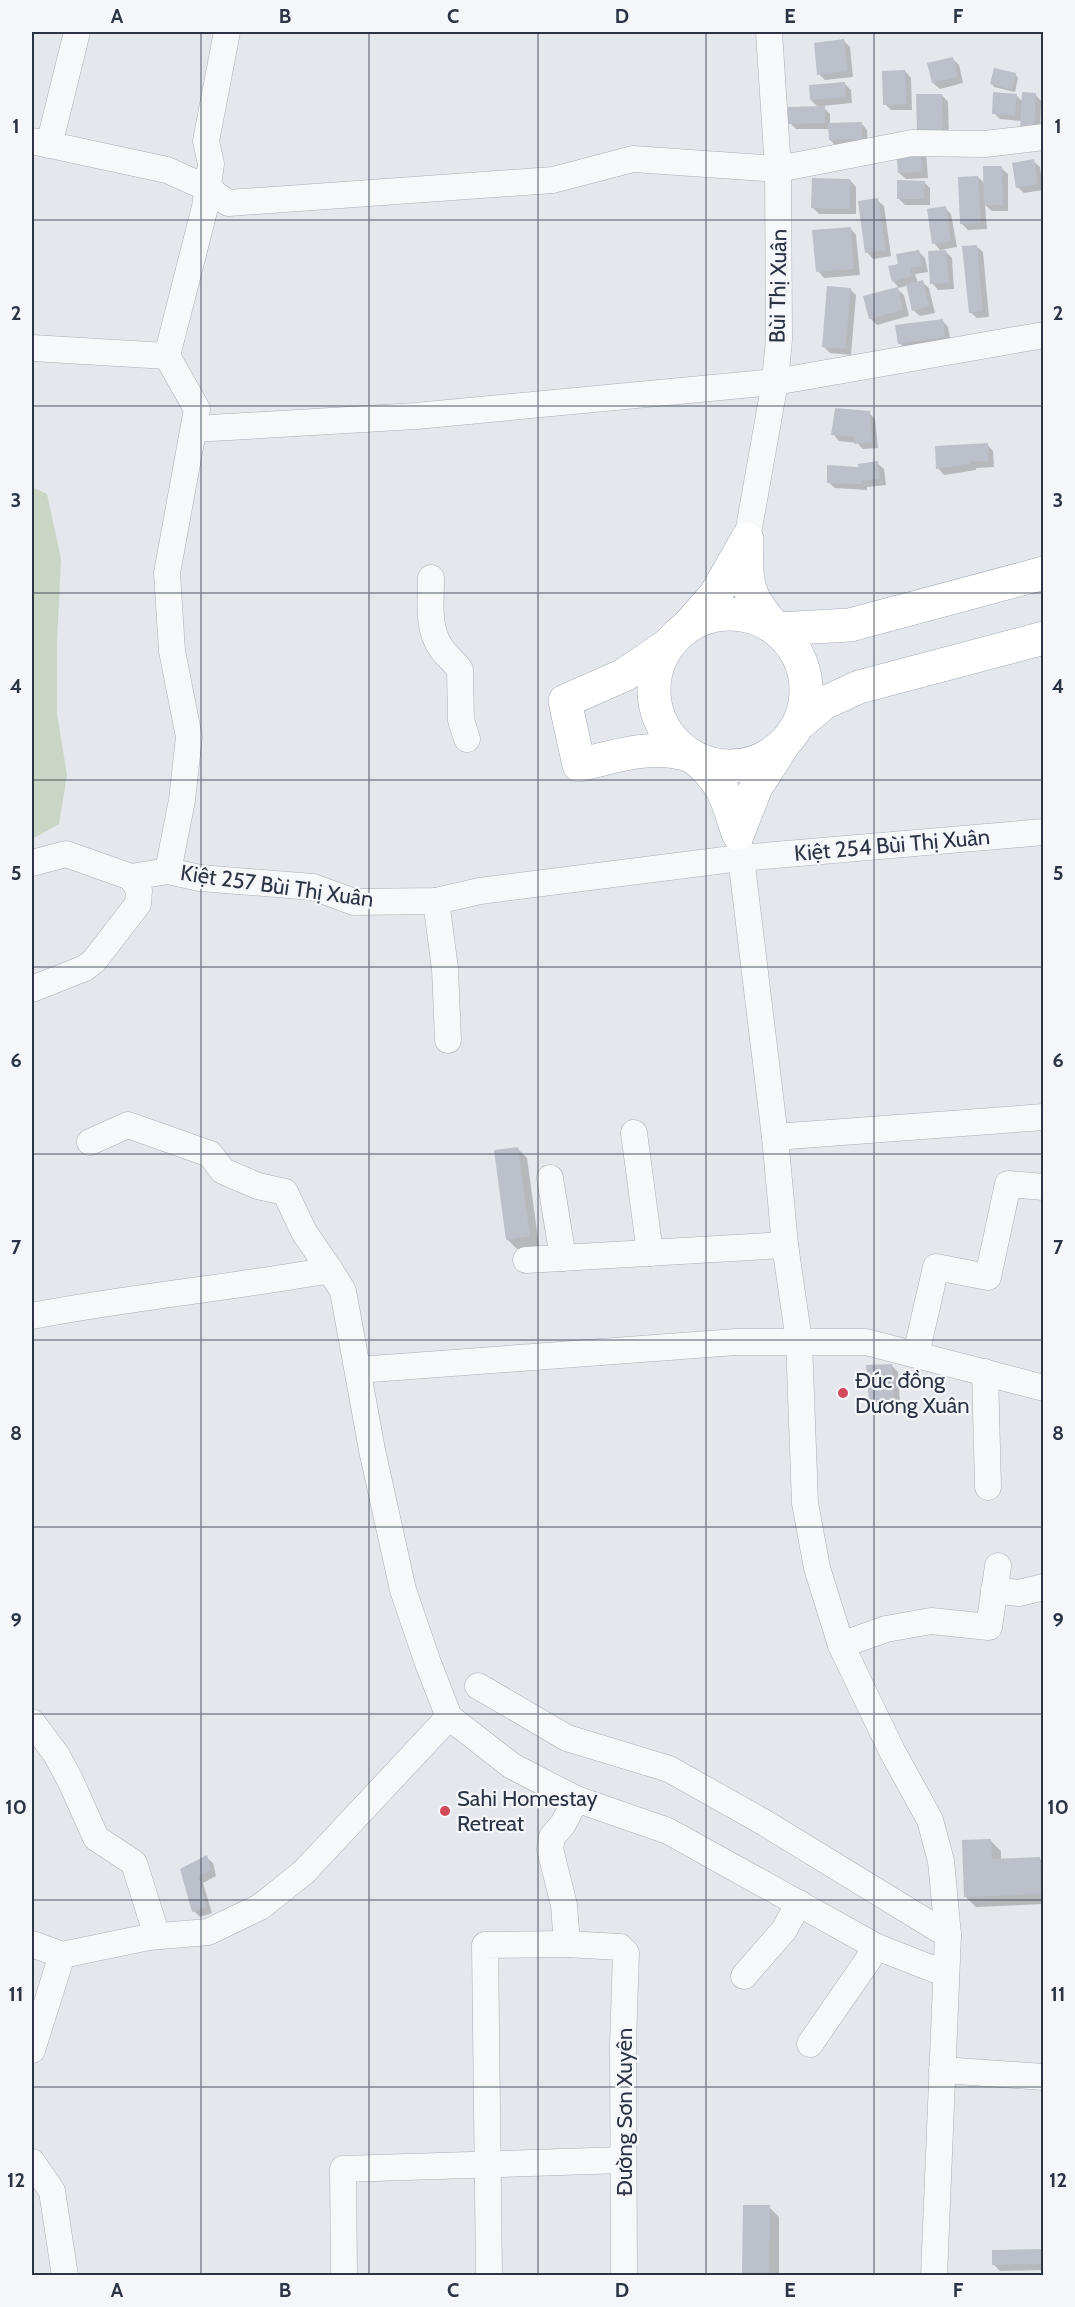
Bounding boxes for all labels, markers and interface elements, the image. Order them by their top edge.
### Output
text: A [111,4,124,28]
text: B [279,4,291,28]
text: C [447,4,459,28]
text: D [615,4,629,28]
text: E [784,4,796,28]
text: F [953,4,964,28]
text: 1 [12,114,20,138]
text: 1 [1054,114,1062,138]
street label: Bùi Thị Xuân [764,229,792,343]
text: 2 [11,301,21,325]
text: 2 [1053,301,1063,325]
text: 3 [11,488,21,512]
text: 3 [1053,488,1063,512]
text: 4 [10,674,22,698]
text: 4 [1052,674,1064,698]
street label: Kiệt 254 Bùi Thị Xuân [793,823,991,867]
street label: Kiệt 257 Bùi Thị Xuân [179,859,375,913]
text: 5 [11,861,21,885]
text: 5 [1053,861,1063,885]
text: 6 [10,1048,22,1072]
text: 6 [1052,1048,1064,1072]
text: 7 [11,1235,22,1259]
text: 7 [1053,1235,1064,1259]
place label: Đúc đồng Dương Xuân [855,1367,970,1419]
marker: Đúc đồng Dương Xuân [836,1386,850,1400]
text: 8 [10,1421,22,1445]
text: 8 [1052,1421,1064,1445]
text: 9 [10,1608,22,1632]
text: 9 [1052,1608,1064,1632]
place label: Sahi Homestay Retreat [457,1785,598,1837]
text: 10 [5,1795,27,1819]
text: 10 [1047,1795,1069,1819]
marker: Sahi Homestay Retreat [438,1804,452,1818]
text: 11 [9,1982,23,2006]
text: 11 [1051,1982,1065,2006]
street label: Đường Sơn Xuyên [611,2028,638,2196]
text: 12 [7,2168,25,2192]
text: 12 [1049,2168,1067,2192]
text: A [111,2278,124,2302]
text: B [279,2278,291,2302]
text: C [447,2278,459,2302]
text: D [615,2278,629,2302]
text: E [784,2278,796,2302]
text: F [953,2278,964,2302]

